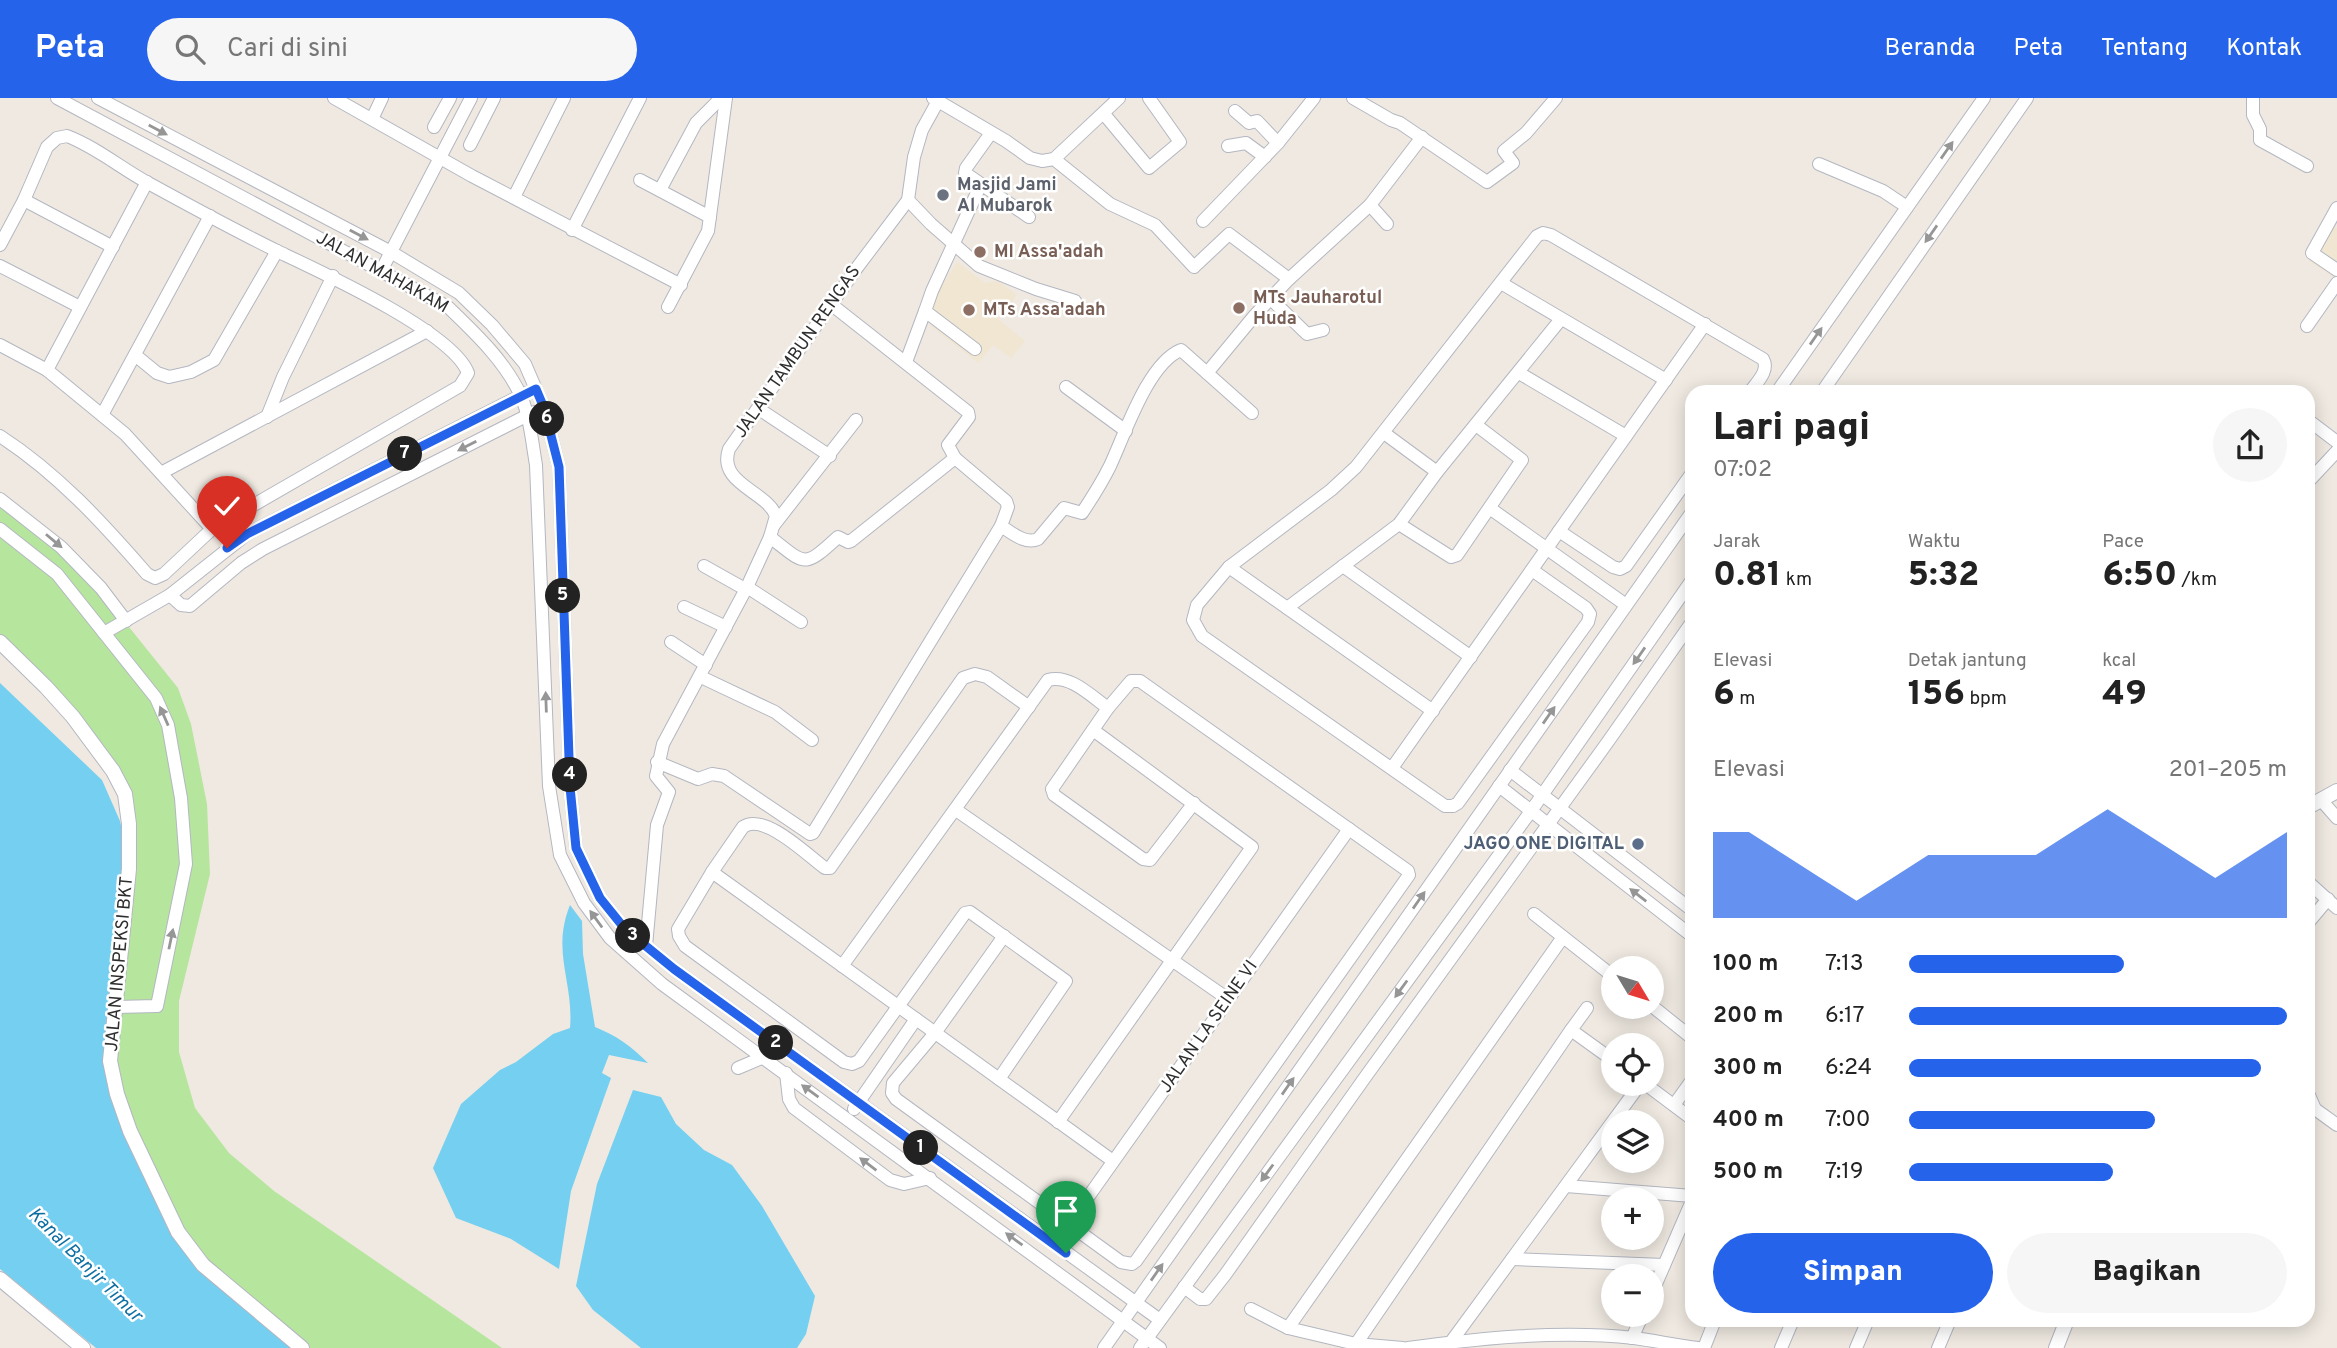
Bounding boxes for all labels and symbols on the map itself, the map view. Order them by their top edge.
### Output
one-way arrow [148,124,168,135]
one-way arrow [1940,141,1954,159]
place label: Masjid Jami Al Mubarok [957,174,1057,218]
marker: Masjid Jami Al Mubarok [935,187,951,203]
one-way arrow [1924,225,1938,243]
street label: JALAN MAHAKAM [312,227,452,319]
one-way arrow [350,229,370,241]
place label: MI Assa'adah [994,241,1104,264]
marker: MI Assa'adah [972,244,988,260]
street label: JALAN TAMBUN RENGAS [730,261,866,443]
place label: MTs Jauharotul Huda [1253,287,1382,331]
place label: MTs Assa'adah [983,299,1106,322]
marker: MTs Jauharotul Huda [1231,300,1247,316]
marker: MTs Assa'adah [961,302,977,318]
one-way arrow [1809,327,1823,345]
pin: 6 [530,402,564,436]
pin: 7 [388,436,422,472]
one-way arrow [457,440,477,451]
pin [197,476,257,548]
one-way arrow [45,533,62,548]
pin: 5 [546,578,580,614]
one-way arrow [1632,647,1646,665]
one-way arrow [540,690,551,712]
one-way arrow [158,705,169,726]
one-way arrow [1542,706,1556,724]
pin: 4 [552,758,588,792]
place label: JAGO ONE DIGITAL [1464,833,1624,856]
marker: JAGO ONE DIGITAL [1630,836,1646,852]
street label: JALAN INSPEKSI BKT [101,875,139,1053]
one-way arrow [1630,887,1648,902]
one-way arrow [1412,891,1426,909]
one-way arrow [589,910,603,928]
pin: 3 [616,918,650,954]
one-way arrow [165,928,176,950]
street label: JALAN LA SEINE VI [1155,956,1263,1098]
north arrow [1601,956,1664,1018]
one-way arrow [1394,980,1408,998]
pin: 2 [758,1026,794,1060]
one-way arrow [1281,1077,1295,1095]
one-way arrow [801,1084,820,1098]
pin: 1 [904,1130,939,1166]
one-way arrow [860,1156,878,1171]
one-way arrow [1261,1164,1275,1182]
pin [1036,1181,1096,1253]
water label: Kanal Banjir Timur [23,1203,149,1329]
one-way arrow [1005,1233,1023,1247]
one-way arrow [1150,1263,1164,1281]

